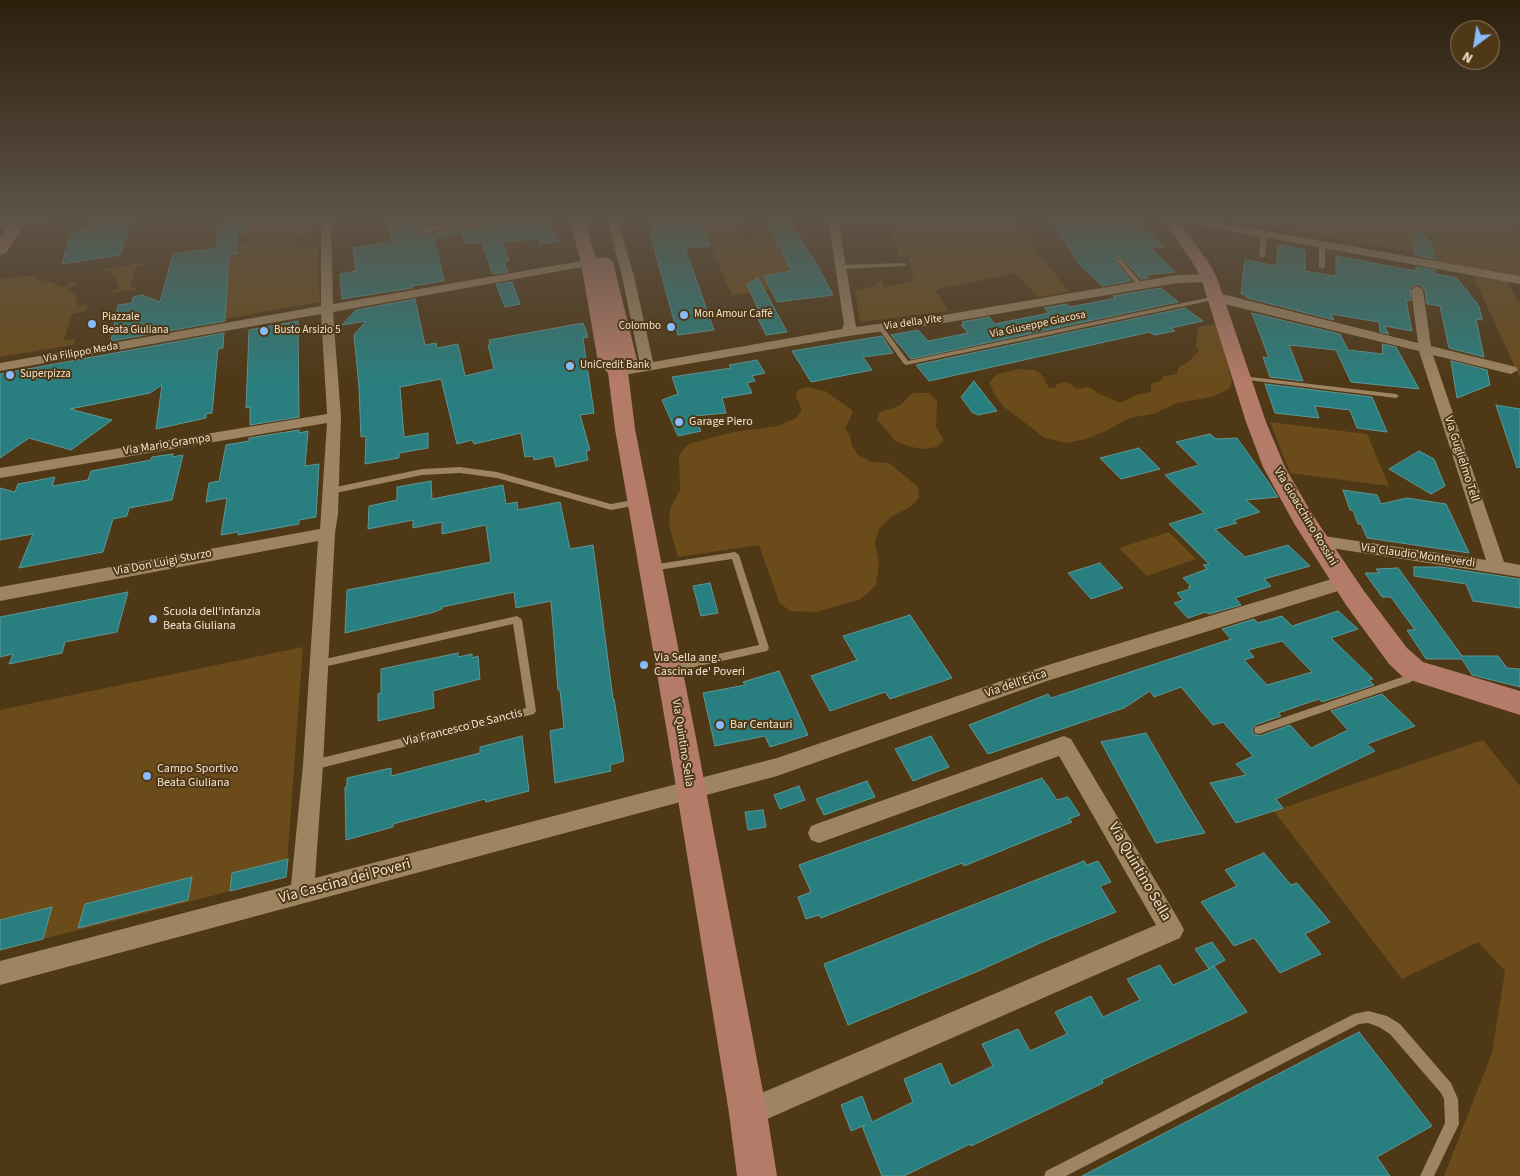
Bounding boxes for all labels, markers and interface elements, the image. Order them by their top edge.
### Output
north arrow [1450,20,1500,70]
text: N [1459,46,1477,68]
place label: Mon Amour Caffè [694,308,773,322]
street label: Via Giuseppe Giacosa [989,308,1087,342]
marker: Mon Amour Caffè [678,309,690,321]
place label: Piazzale Beata Giuliana [102,311,168,337]
street label: Via della Vite [883,312,943,334]
marker: Piazzale Beata Giuliana [86,318,98,330]
place label: Colombo [619,320,661,334]
marker: Colombo [665,321,677,333]
place label: Busto Arsizio 5 [274,324,341,338]
marker: Busto Arsizio 5 [258,325,270,337]
street label: Via Filippo Meda [43,340,119,366]
place label: UniCredit Bank [580,359,649,373]
marker: UniCredit Bank [564,360,576,372]
place label: Superpizza [20,368,71,382]
marker: Superpizza [4,369,16,381]
street label: Via Guglielmo Tell [1440,414,1482,504]
place label: Garage Piero [689,415,753,429]
marker: Garage Piero [673,416,685,428]
street label: Via Mario Grampa [122,431,212,459]
street label: Via Gioacchino Rossini [1270,465,1340,569]
street label: Via Claudio Monteverdi [1360,541,1476,571]
street label: Via Don Luigi Sturzo [113,546,213,580]
place label: Scuola dell'infanzia Beata Giuliana [163,605,261,633]
marker: Scuola dell'infanzia Beata Giuliana [147,613,159,625]
place label: Via Sella ang. Cascina de' Poveri [654,651,745,679]
marker: Via Sella ang. Cascina de' Poveri [638,659,650,671]
street label: Via dell'Erica [983,667,1049,701]
street label: Via Quintino Sella [668,698,696,788]
street label: Via Francesco De Sanctis [402,706,524,750]
place label: Bar Centauri [730,718,793,732]
marker: Bar Centauri [714,719,726,731]
place label: Campo Sportivo Beata Giuliana [157,762,238,790]
marker: Campo Sportivo Beata Giuliana [141,770,153,782]
street label: Via Quintino Sella [1104,820,1174,924]
street label: Via Cascina dei Poveri [277,856,413,908]

